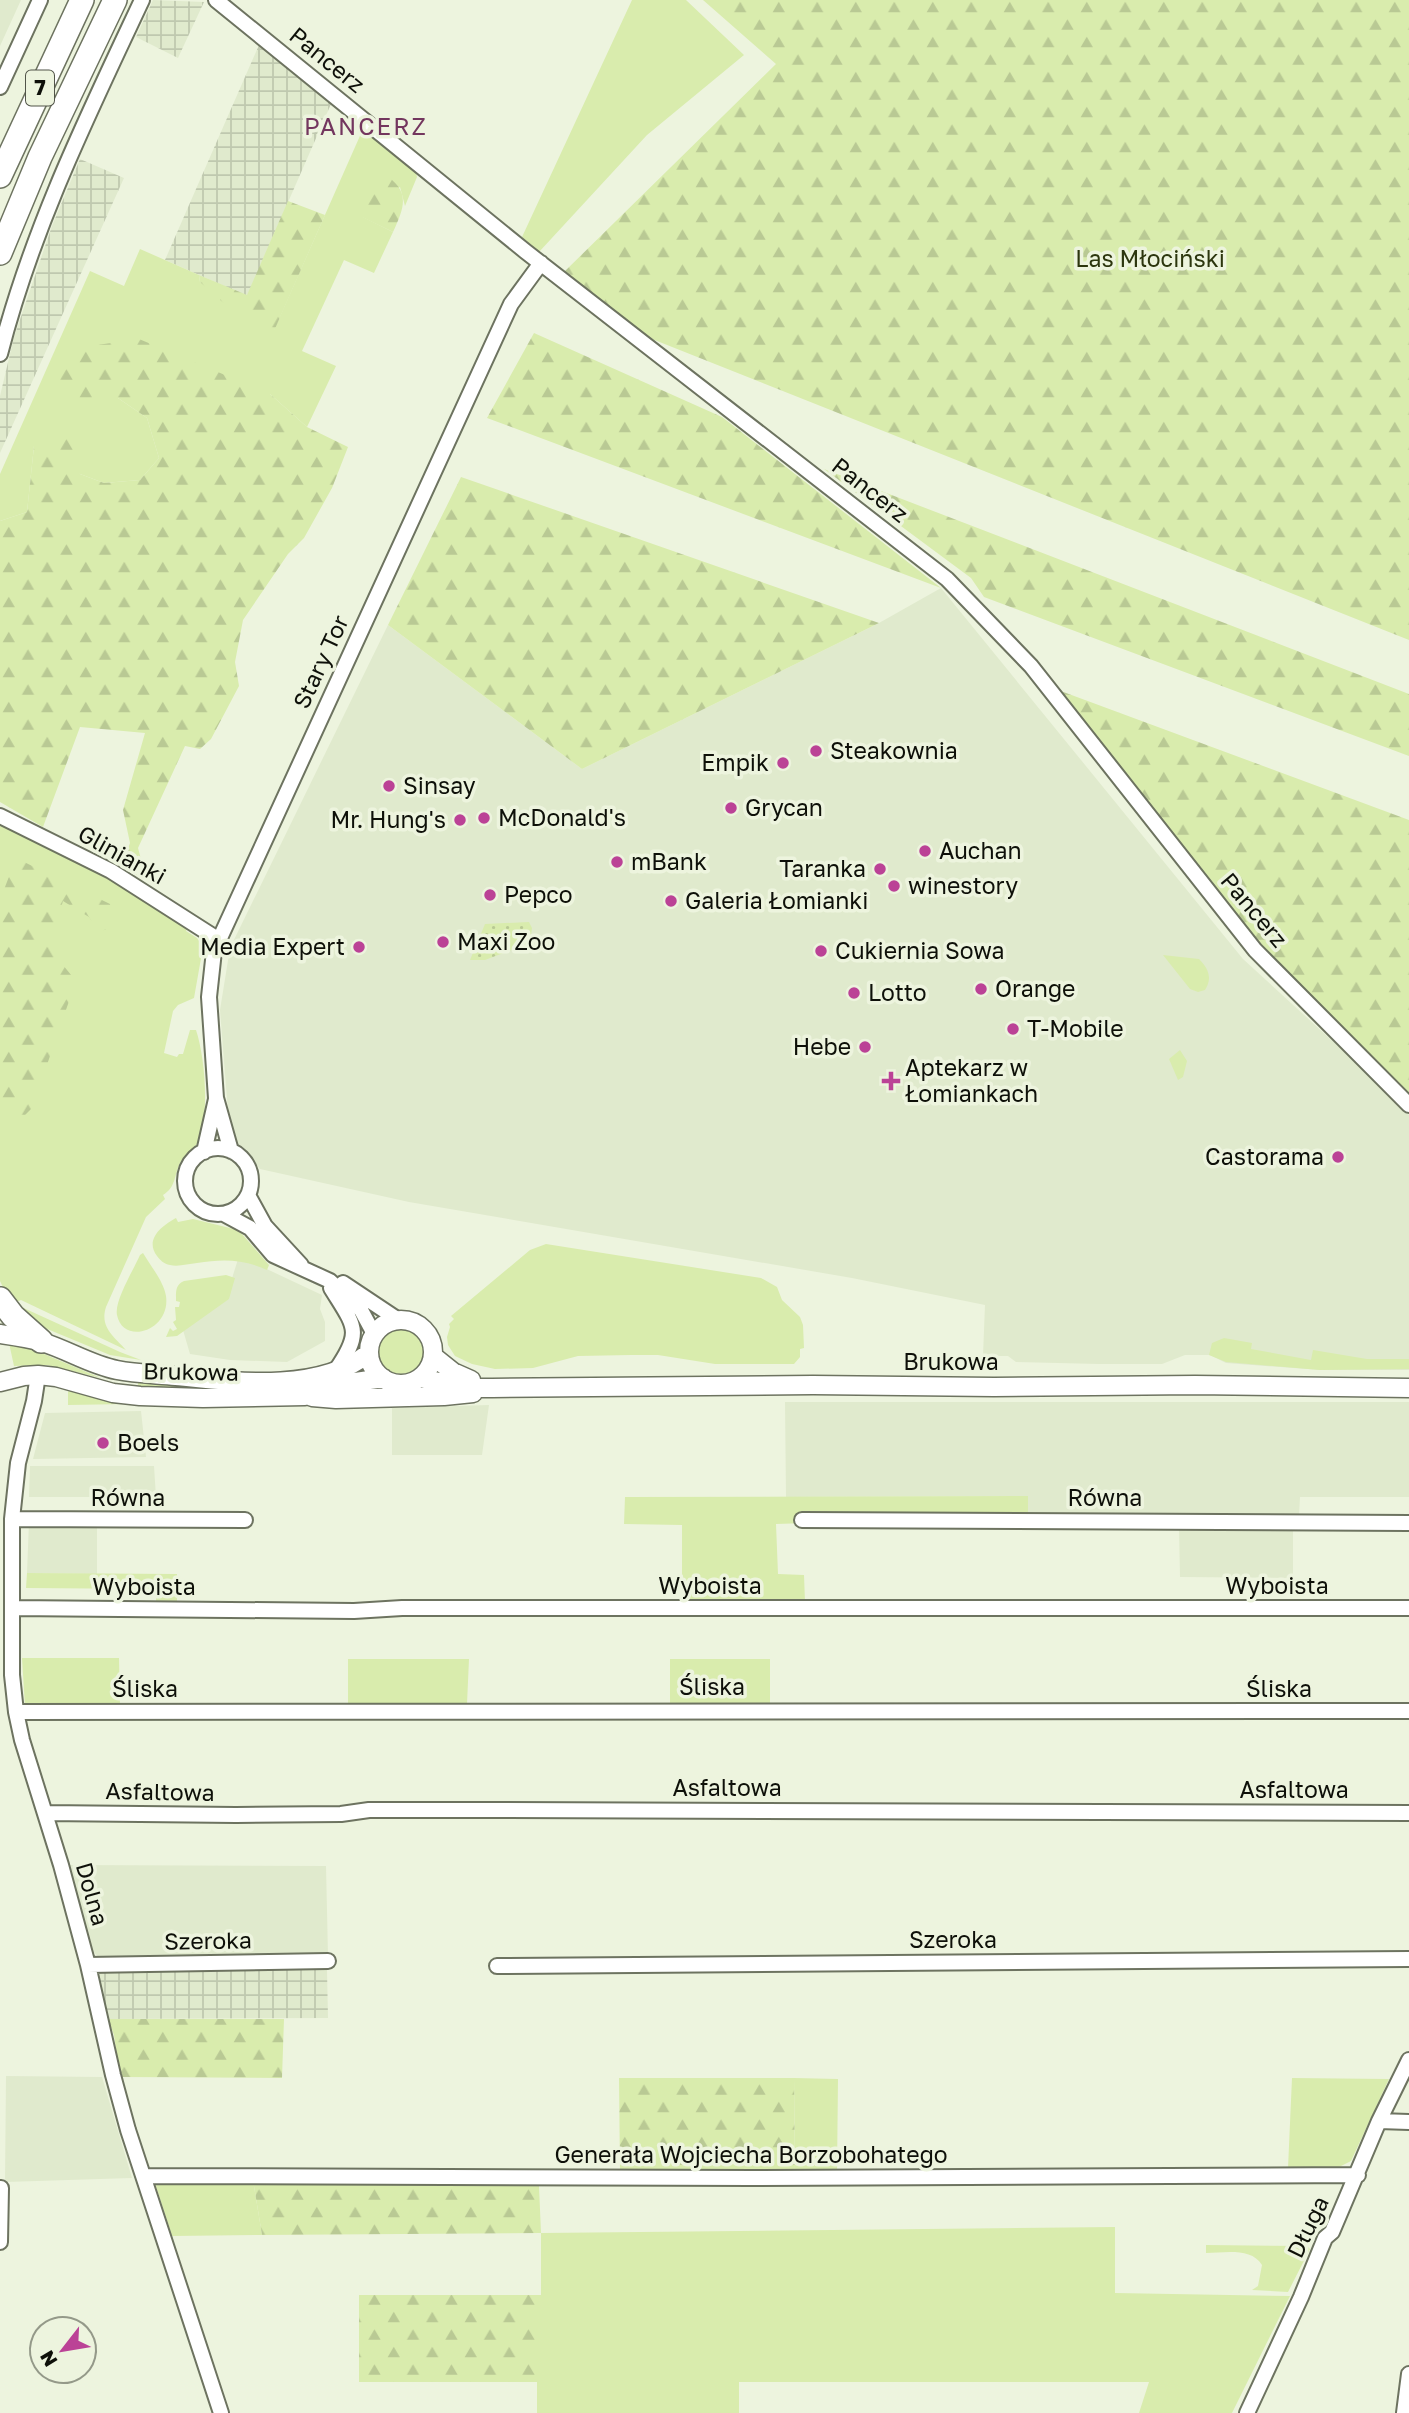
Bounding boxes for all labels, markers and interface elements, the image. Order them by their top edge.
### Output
street label: Pancerz [284,20,371,98]
road number: 7 [26,70,54,106]
district label: PANCERZ [304,111,428,140]
park label: Las Młociński [1075,244,1225,272]
street label: Pancerz [827,451,914,528]
street label: Stary Tor [286,610,354,713]
place label: Steakownia [830,736,958,764]
marker: Steakownia [808,743,824,759]
place label: Empik [701,748,769,776]
marker: Empik [775,755,791,771]
place label: Sinsay [403,771,476,799]
marker: Sinsay [381,778,397,794]
place label: Grycan [745,793,823,821]
marker: Grycan [723,800,739,816]
place label: McDonald's [498,803,626,831]
place label: Mr. Hung's [330,805,446,833]
marker: McDonald's [476,810,492,826]
marker: Mr. Hung's [452,812,468,828]
street label: Glinianki [74,819,171,890]
place label: Auchan [939,836,1022,864]
marker: Auchan [917,843,933,859]
place label: mBank [631,847,707,875]
marker: mBank [609,854,625,870]
place label: Taranka [779,854,866,882]
marker: Taranka [872,861,888,877]
street label: Pancerz [1216,866,1294,952]
place label: winestory [908,871,1018,899]
marker: winestory [886,878,902,894]
place label: Pepco [504,880,573,908]
place label: Galeria Łomianki [685,886,869,914]
marker: Pepco [482,887,498,903]
marker: Galeria Łomianki [663,893,679,909]
place label: Maxi Zoo [457,927,555,955]
place label: Media Expert [200,932,345,960]
marker: Maxi Zoo [435,934,451,950]
place label: Cukiernia Sowa [835,936,1005,964]
marker: Media Expert [351,939,367,955]
marker: Cukiernia Sowa [813,943,829,959]
place label: Orange [995,974,1075,1002]
place label: Lotto [868,978,927,1006]
marker: Orange [973,981,989,997]
marker: Lotto [846,985,862,1001]
place label: T-Mobile [1027,1014,1124,1042]
marker: T-Mobile [1005,1021,1021,1037]
place label: Hebe [793,1032,851,1060]
marker: Hebe [857,1039,873,1055]
place label: Aptekarz w Łomiankach [905,1053,1038,1107]
marker: Aptekarz w Łomiankach [883,1073,899,1089]
place label: Castorama [1205,1142,1324,1170]
marker: Castorama [1330,1149,1346,1165]
street label: Brukowa [903,1347,999,1375]
street label: Brukowa [143,1356,239,1386]
place label: Boels [117,1428,179,1456]
marker: Boels [95,1435,111,1451]
street label: Równa [91,1483,165,1511]
street label: Równa [1068,1483,1142,1511]
street label: Wyboista [658,1571,762,1599]
street label: Wyboista [1225,1571,1329,1599]
street label: Wyboista [92,1572,196,1600]
street label: Śliska [679,1672,745,1700]
street label: Śliska [112,1674,178,1702]
street label: Śliska [1246,1674,1312,1702]
street label: Asfaltowa [672,1773,782,1801]
street label: Asfaltowa [1239,1775,1349,1803]
street label: Asfaltowa [105,1776,215,1806]
street label: Dolna [71,1859,115,1929]
street label: Szeroka [164,1925,252,1955]
street label: Szeroka [909,1925,997,1953]
street label: Generała Wojciecha Borzobohatego [554,2140,948,2168]
street label: Długa [1280,2191,1334,2262]
north arrow [28,2315,98,2385]
text: N [34,2347,62,2371]

